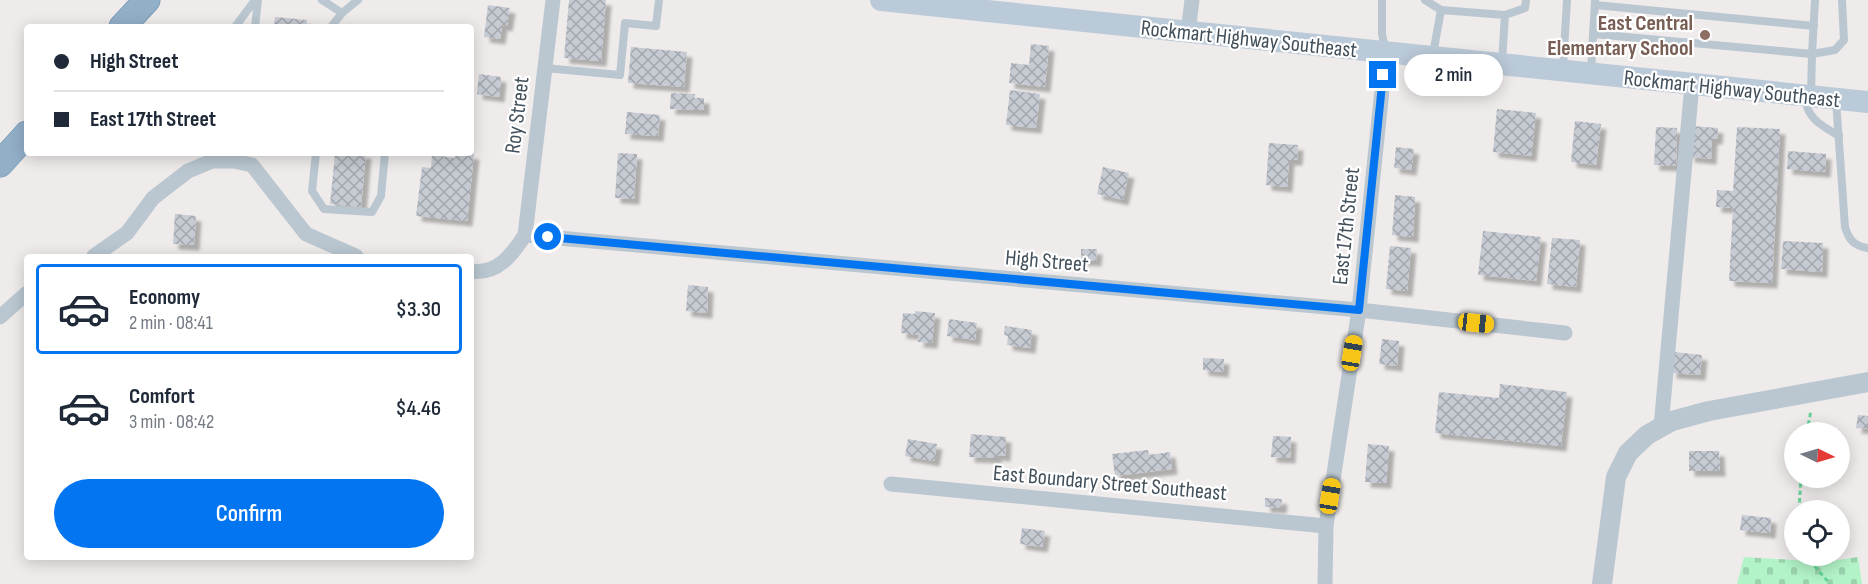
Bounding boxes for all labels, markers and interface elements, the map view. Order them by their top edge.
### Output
place label: East Central Elementary School [1547,10,1693,62]
street label: Rockmart Highway Southeast [1139,15,1359,64]
marker: East Central Elementary School [1698,28,1712,42]
text: High Street [90,48,178,75]
callout: 2 min [1404,54,1503,96]
route end [1369,61,1396,88]
text: 2 min [1435,63,1472,87]
street label: Rockmart Highway Southeast [1622,65,1842,114]
street label: Roy Street [499,75,536,155]
text: East 17th Street [90,106,216,133]
street label: East 17th Street [1327,166,1366,286]
route start [534,223,561,250]
street label: High Street [1004,244,1090,279]
icon: car [57,282,111,336]
text: Economy [129,284,200,311]
text: $3.30 [396,296,441,323]
text: 2 min · 08:41 [129,311,213,335]
car [1457,312,1495,334]
car [1340,334,1364,372]
icon: car [57,381,111,435]
text: Comfort [129,383,195,410]
text: $4.46 [395,395,441,422]
text: 3 min · 08:42 [129,410,214,434]
north arrow [1784,422,1850,488]
map controls [1784,422,1850,566]
street label: East Boundary Street Southeast [992,460,1228,507]
car [1318,477,1342,515]
button: Confirm [54,479,444,548]
button: locate [1784,500,1850,566]

